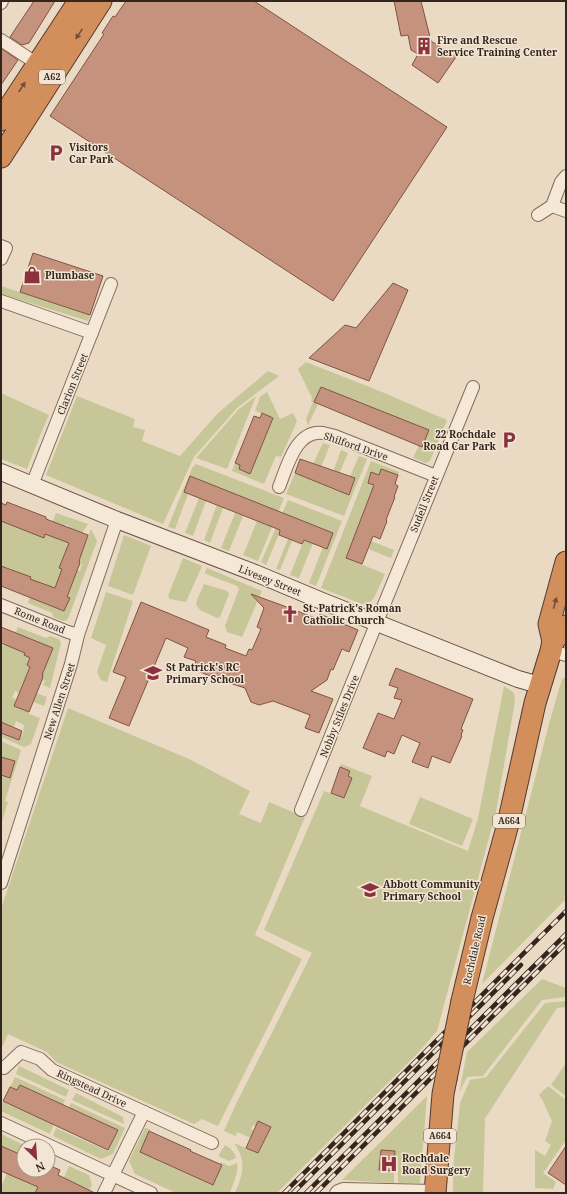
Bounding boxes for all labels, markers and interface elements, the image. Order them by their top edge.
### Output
one-way arrow [76,28,83,40]
place label: Fire and Rescue Service Training Center [437,33,558,59]
building icon: Fire and Rescue Service Training Center [414,36,434,56]
road number: A62 [39,70,65,84]
one-way arrow [19,81,26,93]
place label: Visitors Car Park [69,140,114,166]
parking icon: Visitors Car Park [46,143,66,163]
shop icon: Plumbase [22,265,42,285]
place label: Plumbase [45,268,95,282]
street label: Clarion Street [53,351,91,417]
place label: 22 Rochdale Road Car Park [423,427,497,453]
street label: Shilford Drive [322,428,390,464]
parking icon: 22 Rochdale Road Car Park [499,430,519,450]
street label: Sudell Street [406,473,442,534]
street label: Livesey Street [237,561,304,599]
one-way arrow [552,596,558,608]
place label: St. Patrick's Roman Catholic Church [303,601,402,627]
street label: Rome Road [12,603,68,637]
church icon: St. Patrick's Roman Catholic Church [280,604,300,624]
street label: New Allen Street [40,660,78,741]
place label: St Patrick's RC Primary School [166,660,245,686]
school or university icon: St Patrick's RC Primary School [143,663,163,683]
street label: Nobby Stiles Drive [316,673,362,759]
road number: A664 [493,814,525,828]
place label: Abbott Community Primary School [383,877,480,903]
school or university icon: Abbott Community Primary School [360,880,380,900]
street label: Rochdale Road [459,914,489,986]
street label: Ringstead Drive [55,1066,129,1110]
road number: A664 [424,1129,456,1143]
north arrow [16,1138,56,1178]
place label: Rochdale Road Surgery [402,1151,471,1177]
hospital icon: Rochdale Road Surgery [379,1154,399,1174]
text: N [33,1159,48,1176]

